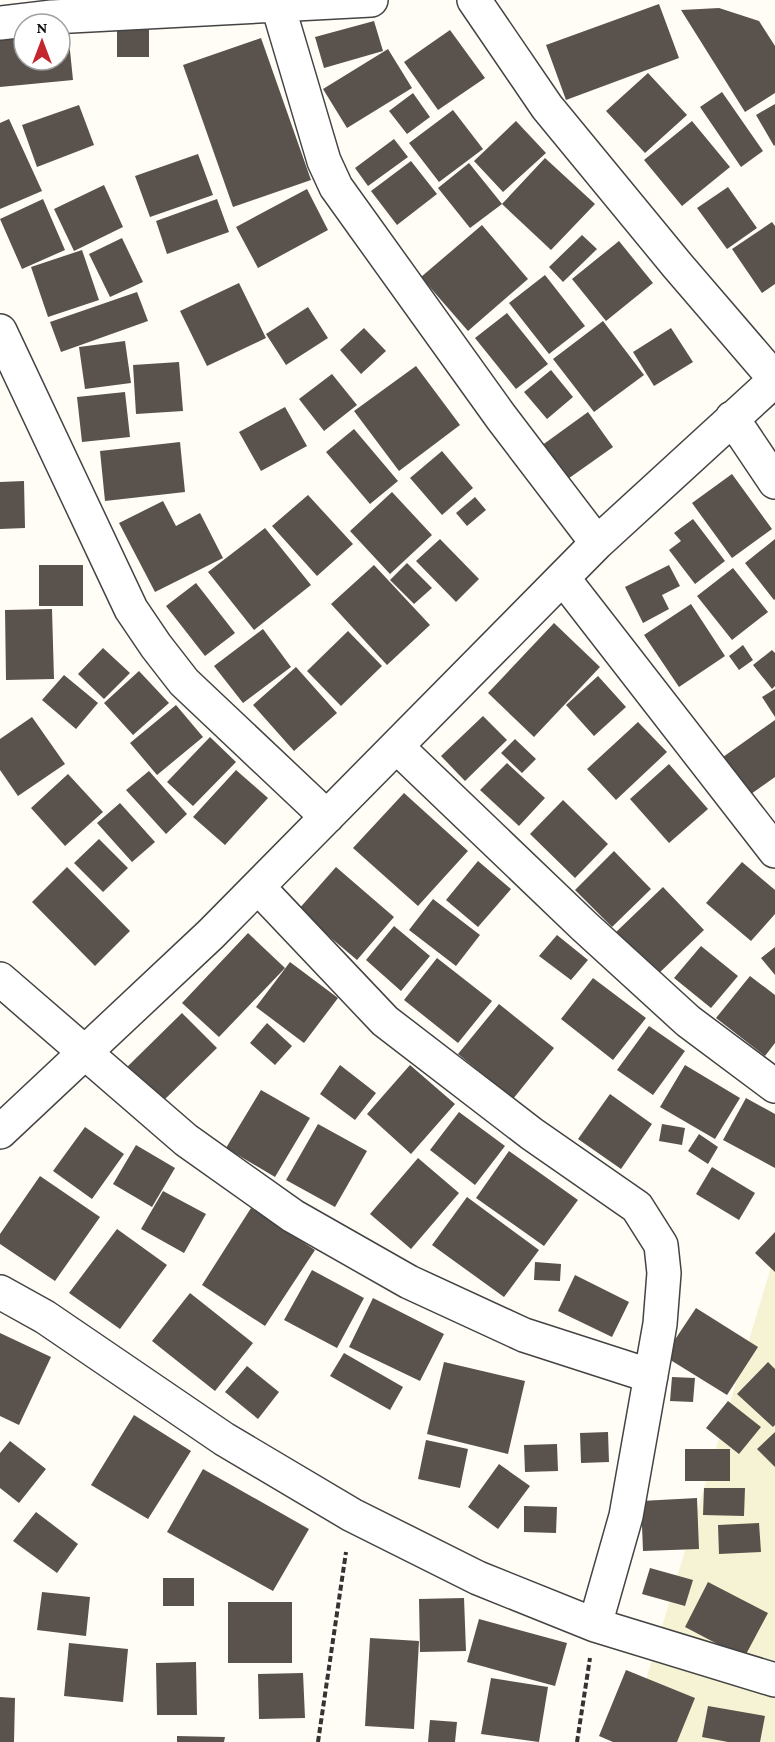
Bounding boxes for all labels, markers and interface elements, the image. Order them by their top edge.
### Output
north arrow [12,12,72,72]
text: N [37,19,48,36]

